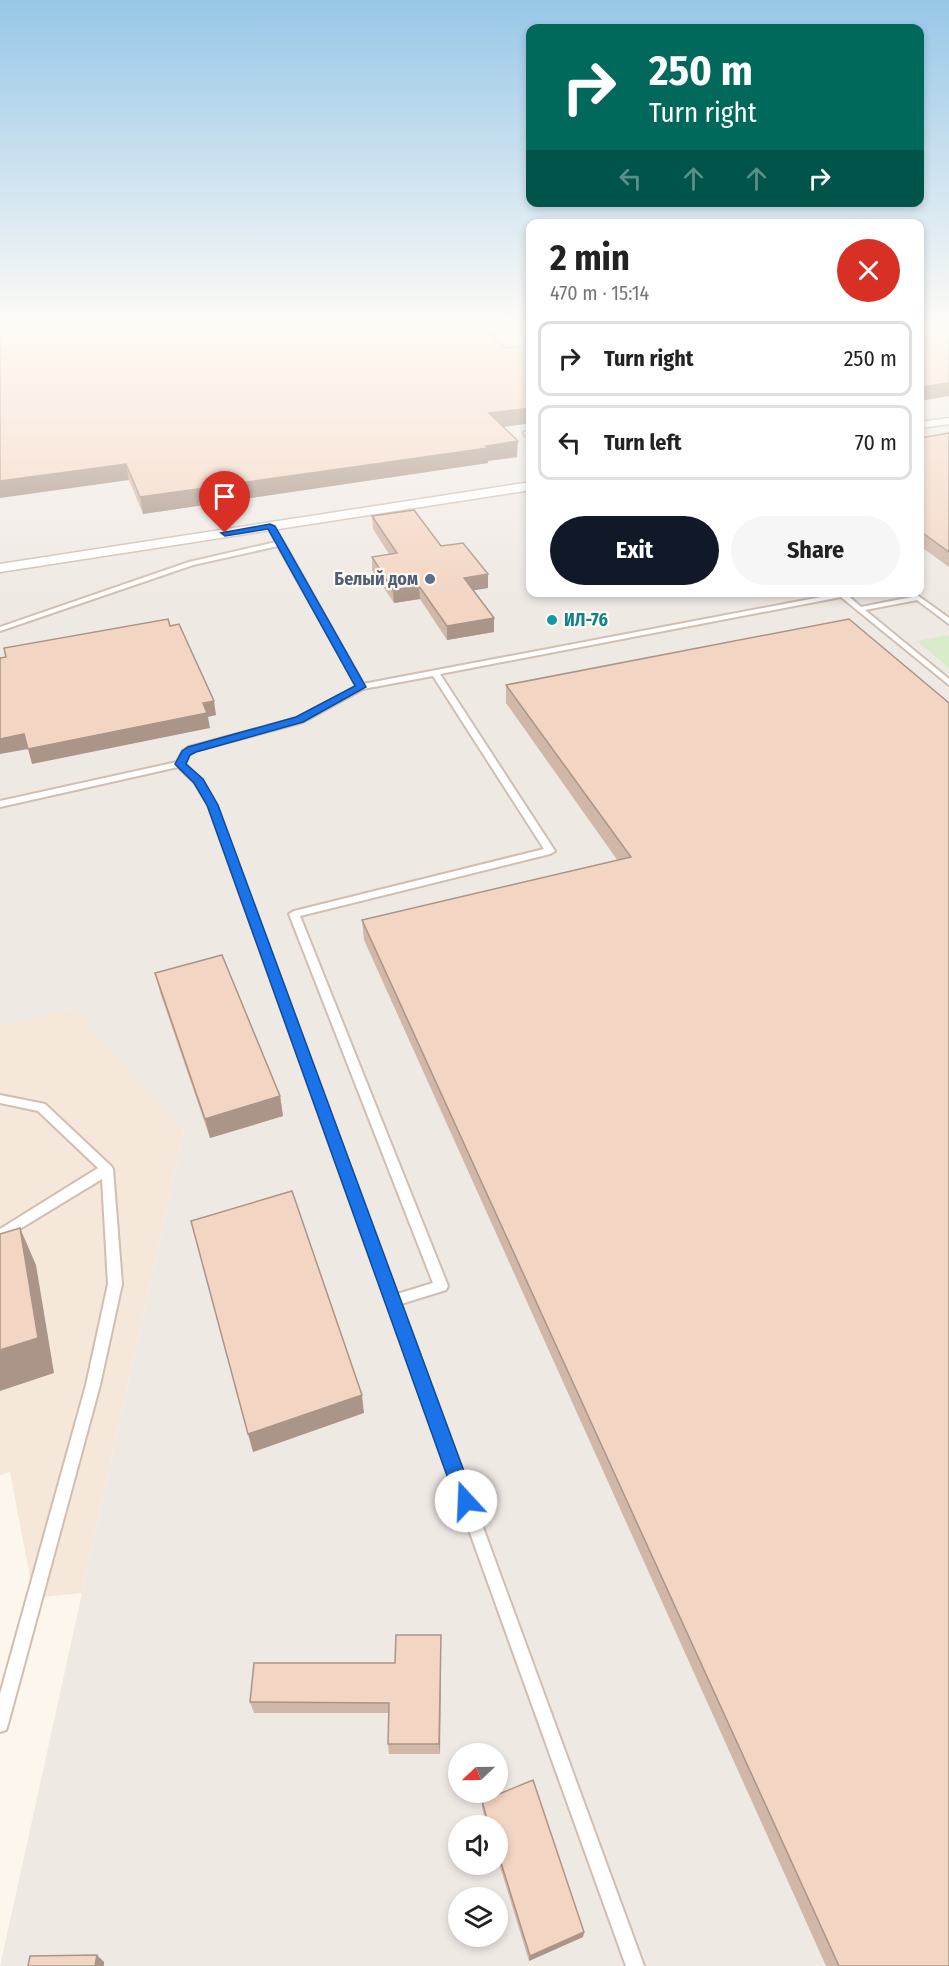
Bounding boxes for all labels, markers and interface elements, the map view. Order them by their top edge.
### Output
text: 250 m [649,46,753,96]
icon: right [550,48,628,126]
text: Turn right [649,97,757,129]
icon: left [614,162,647,195]
icon: ahead [677,162,710,195]
icon: ahead [740,162,773,195]
icon: right [803,162,836,195]
text: 2 min [550,236,630,280]
button: close [837,239,900,302]
text: 470 m · 15:14 [550,281,649,305]
icon: right [553,342,586,375]
text: Turn right [604,345,693,372]
text: 250 m [844,345,897,372]
icon: left [553,426,586,459]
text: Turn left [604,429,682,456]
text: 70 m [855,429,897,456]
pin [199,471,250,533]
icon: arrive [208,480,241,513]
button: Exit [550,516,719,585]
button: Share [731,516,900,585]
place label: Белый дом [334,568,418,590]
marker: Белый дом [423,572,437,586]
place label: ИЛ-76 [564,609,608,631]
marker: ИЛ-76 [545,613,559,627]
position arrow [434,1469,498,1533]
north arrow [448,1743,508,1803]
map controls [448,1743,508,1947]
button: sound [448,1815,508,1875]
button: layers [448,1887,508,1947]

